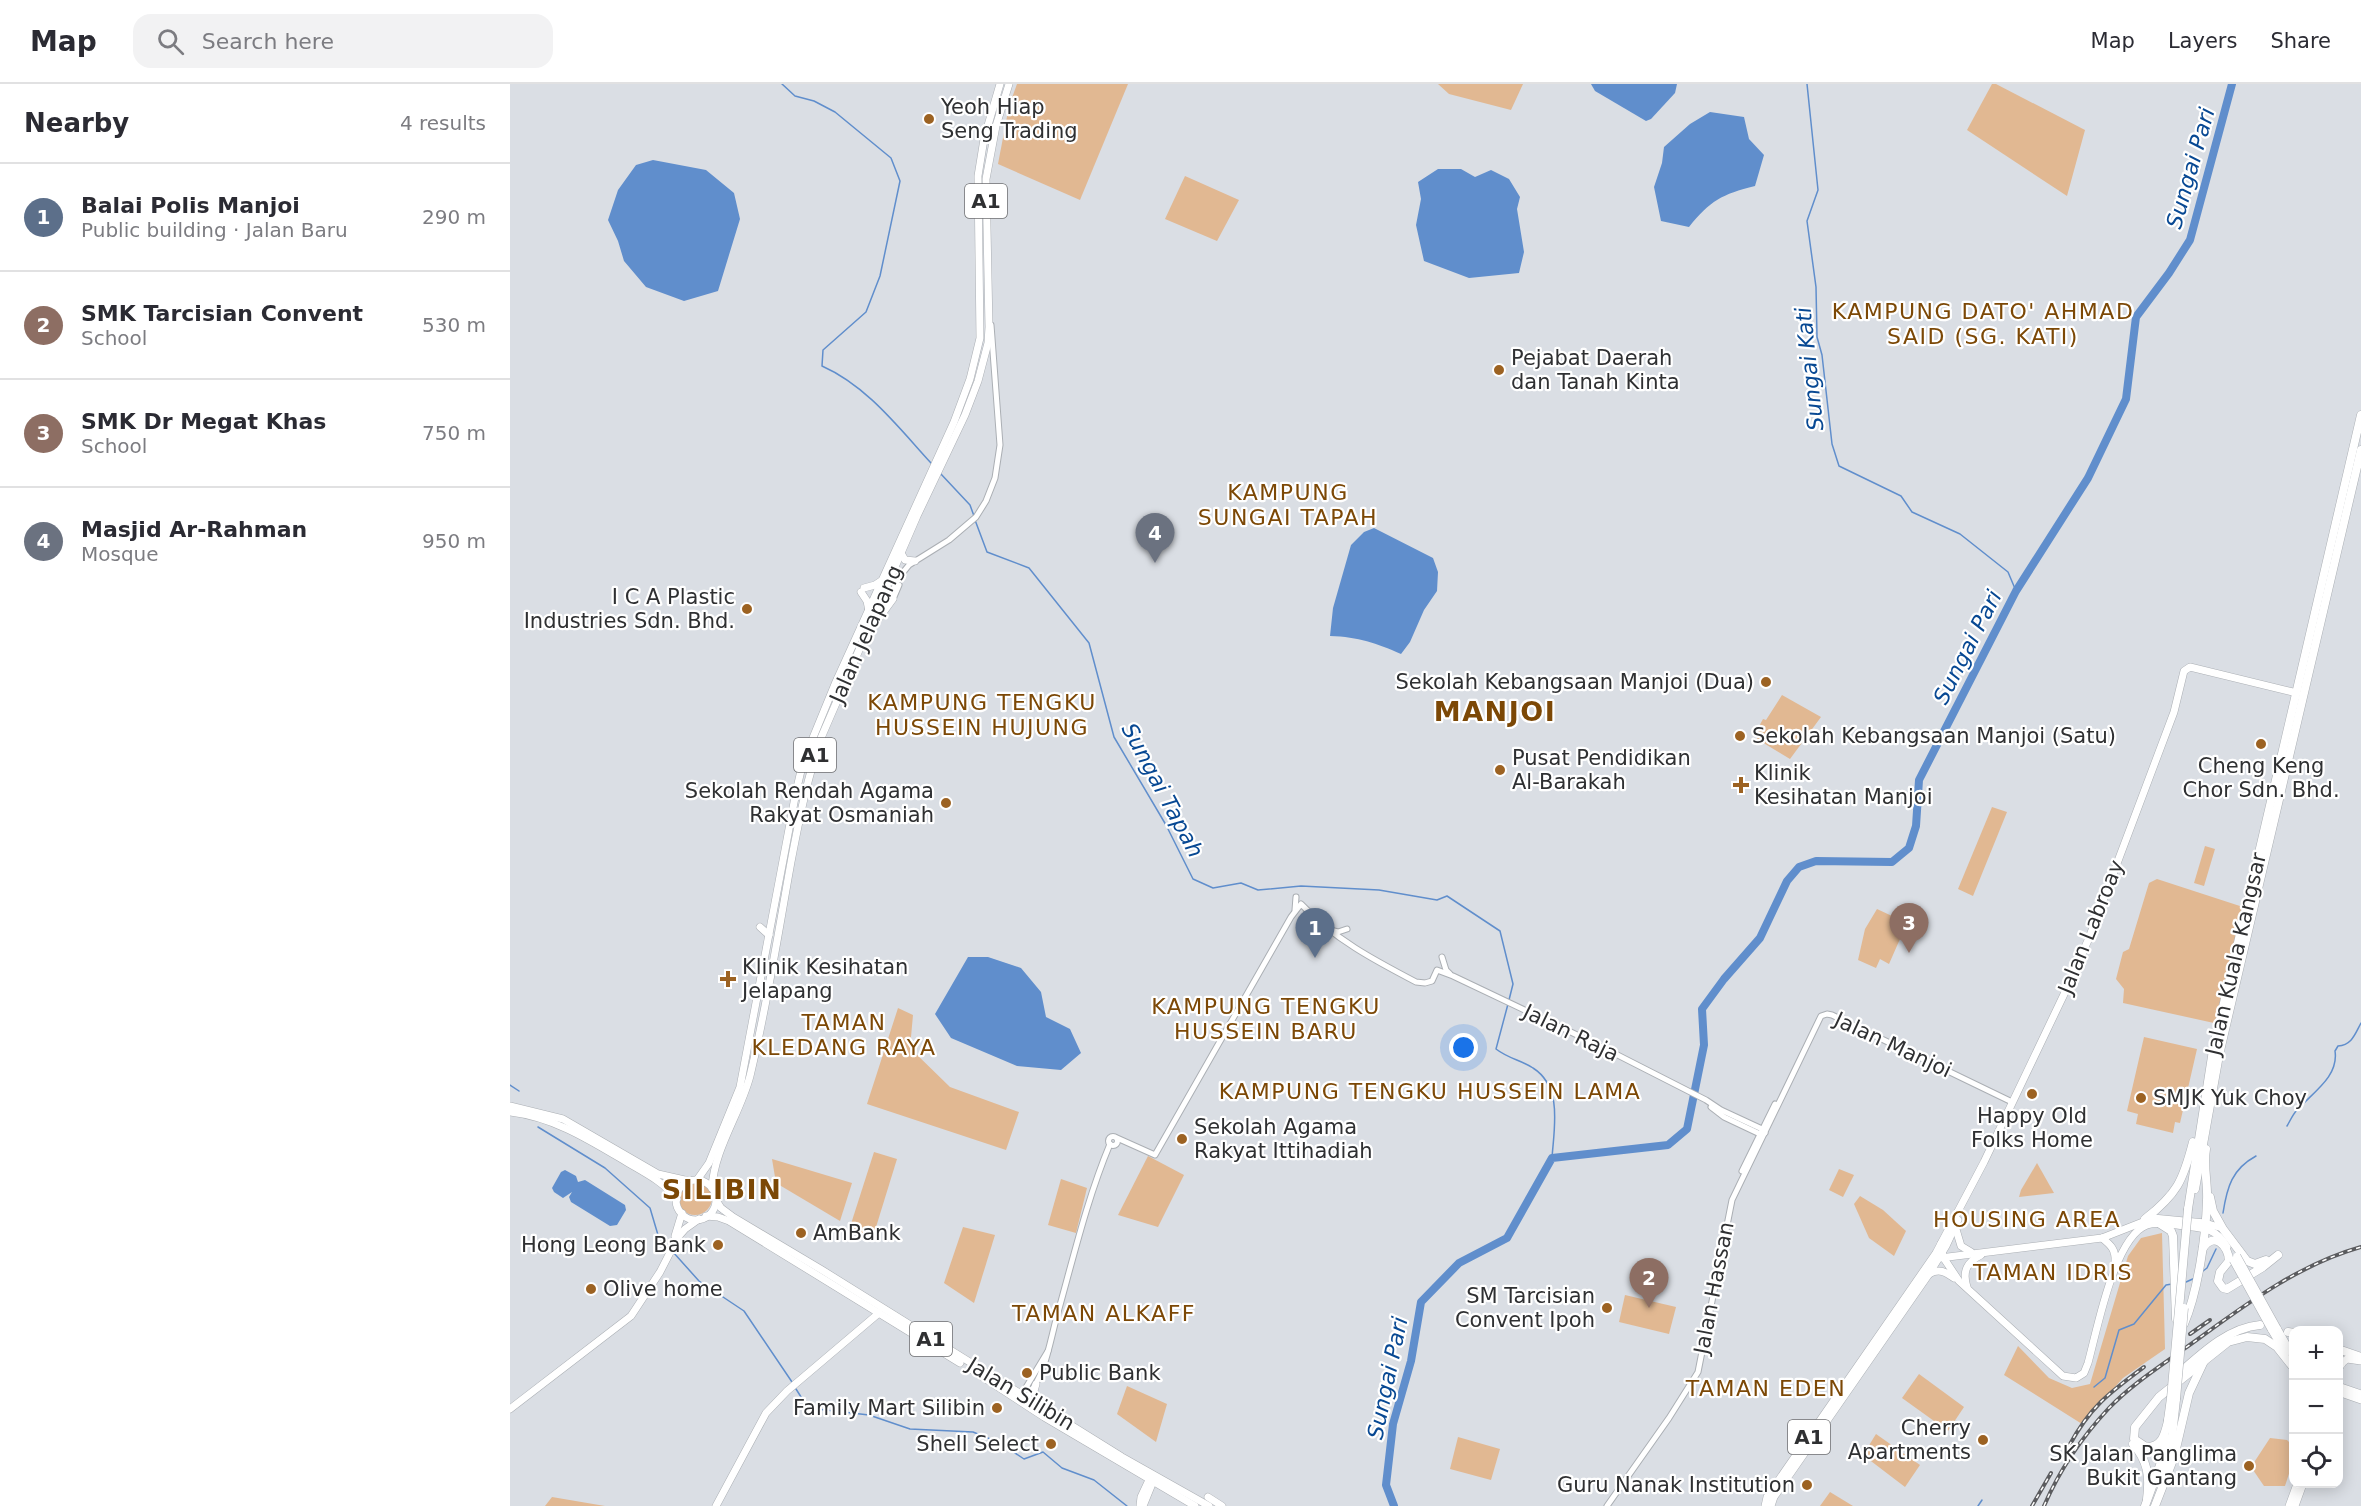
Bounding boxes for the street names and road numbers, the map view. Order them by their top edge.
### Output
road number: A1 [965,184,1007,218]
street label: Jalan Jelapang [824,561,907,708]
road number: A1 [794,738,836,772]
street label: Jalan Kuala Kangsar [2201,850,2271,1060]
street label: Jalan Labroay [2053,857,2129,999]
street label: Jalan Raja [1517,999,1623,1066]
street label: Jalan Manjoi [1829,1007,1955,1083]
street label: Jalan Hassan [1689,1220,1739,1358]
road number: A1 [910,1322,952,1356]
street label: Jalan Silibin [961,1352,1079,1435]
road number: A1 [1788,1420,1830,1454]

